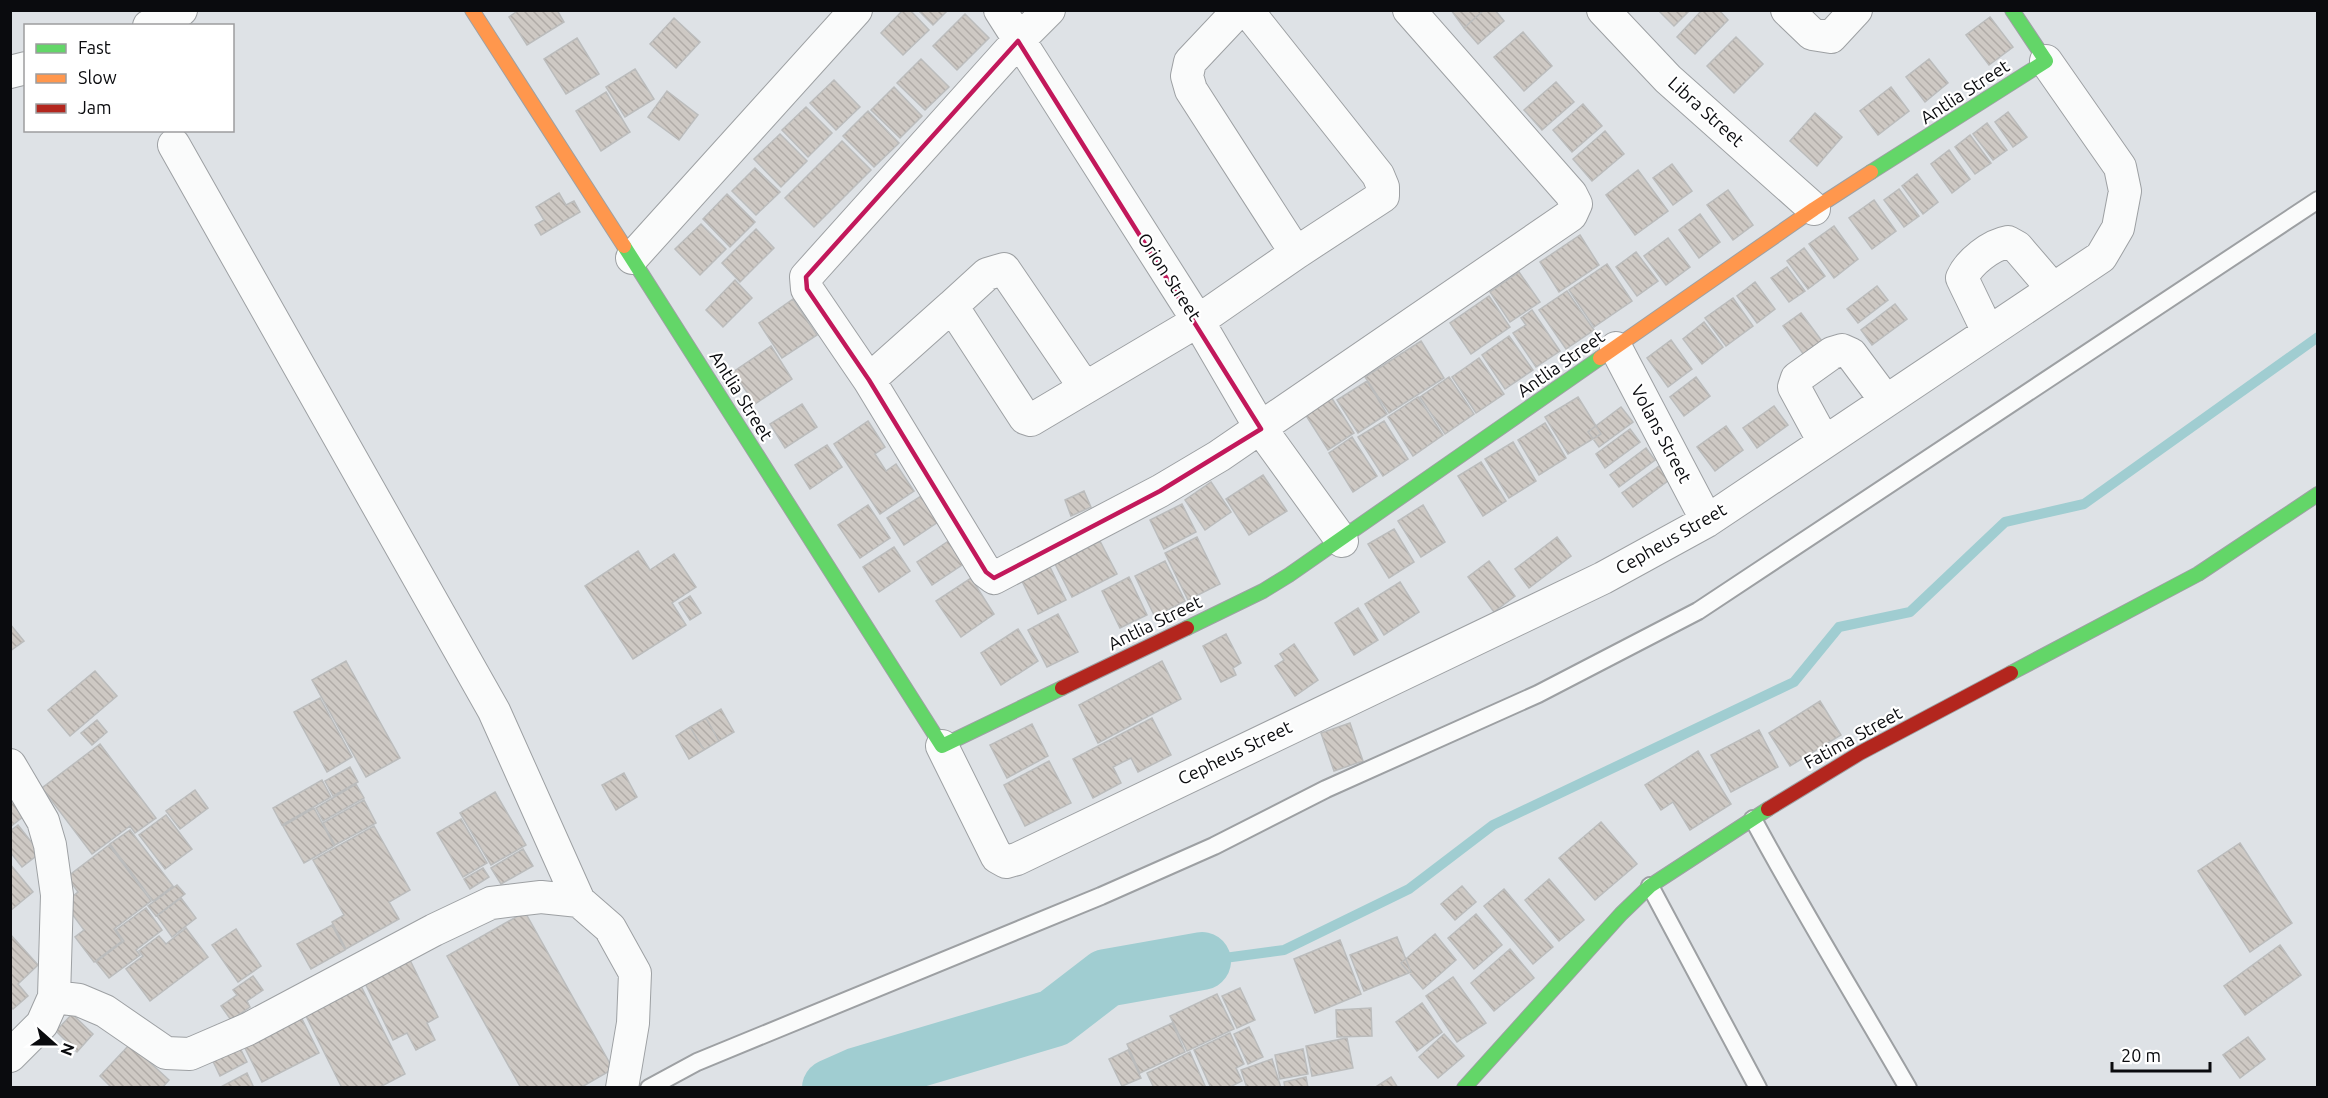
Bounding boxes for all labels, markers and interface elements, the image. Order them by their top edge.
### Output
legend [24,24,234,132]
text: Fast [78,37,111,57]
street label: Antlia Street [1916,55,2013,127]
text: Slow [78,67,117,87]
street label: Libra Street [1665,72,1748,150]
text: Jam [78,97,112,117]
street label: Orion Street [1134,229,1206,324]
street label: Antlia Street [1513,326,1608,401]
street label: Antlia Street [706,347,777,444]
street label: Volans Street [1628,381,1696,486]
street label: Cepheus Street [1612,498,1729,578]
street label: Antlia Street [1104,591,1205,653]
street label: Fatima Street [1800,702,1905,772]
street label: Cepheus Street [1174,716,1295,788]
north arrow [24,1014,84,1074]
scale bar [2112,1035,2210,1073]
text: N [57,1041,79,1058]
text: 20 m [2121,1045,2161,1065]

